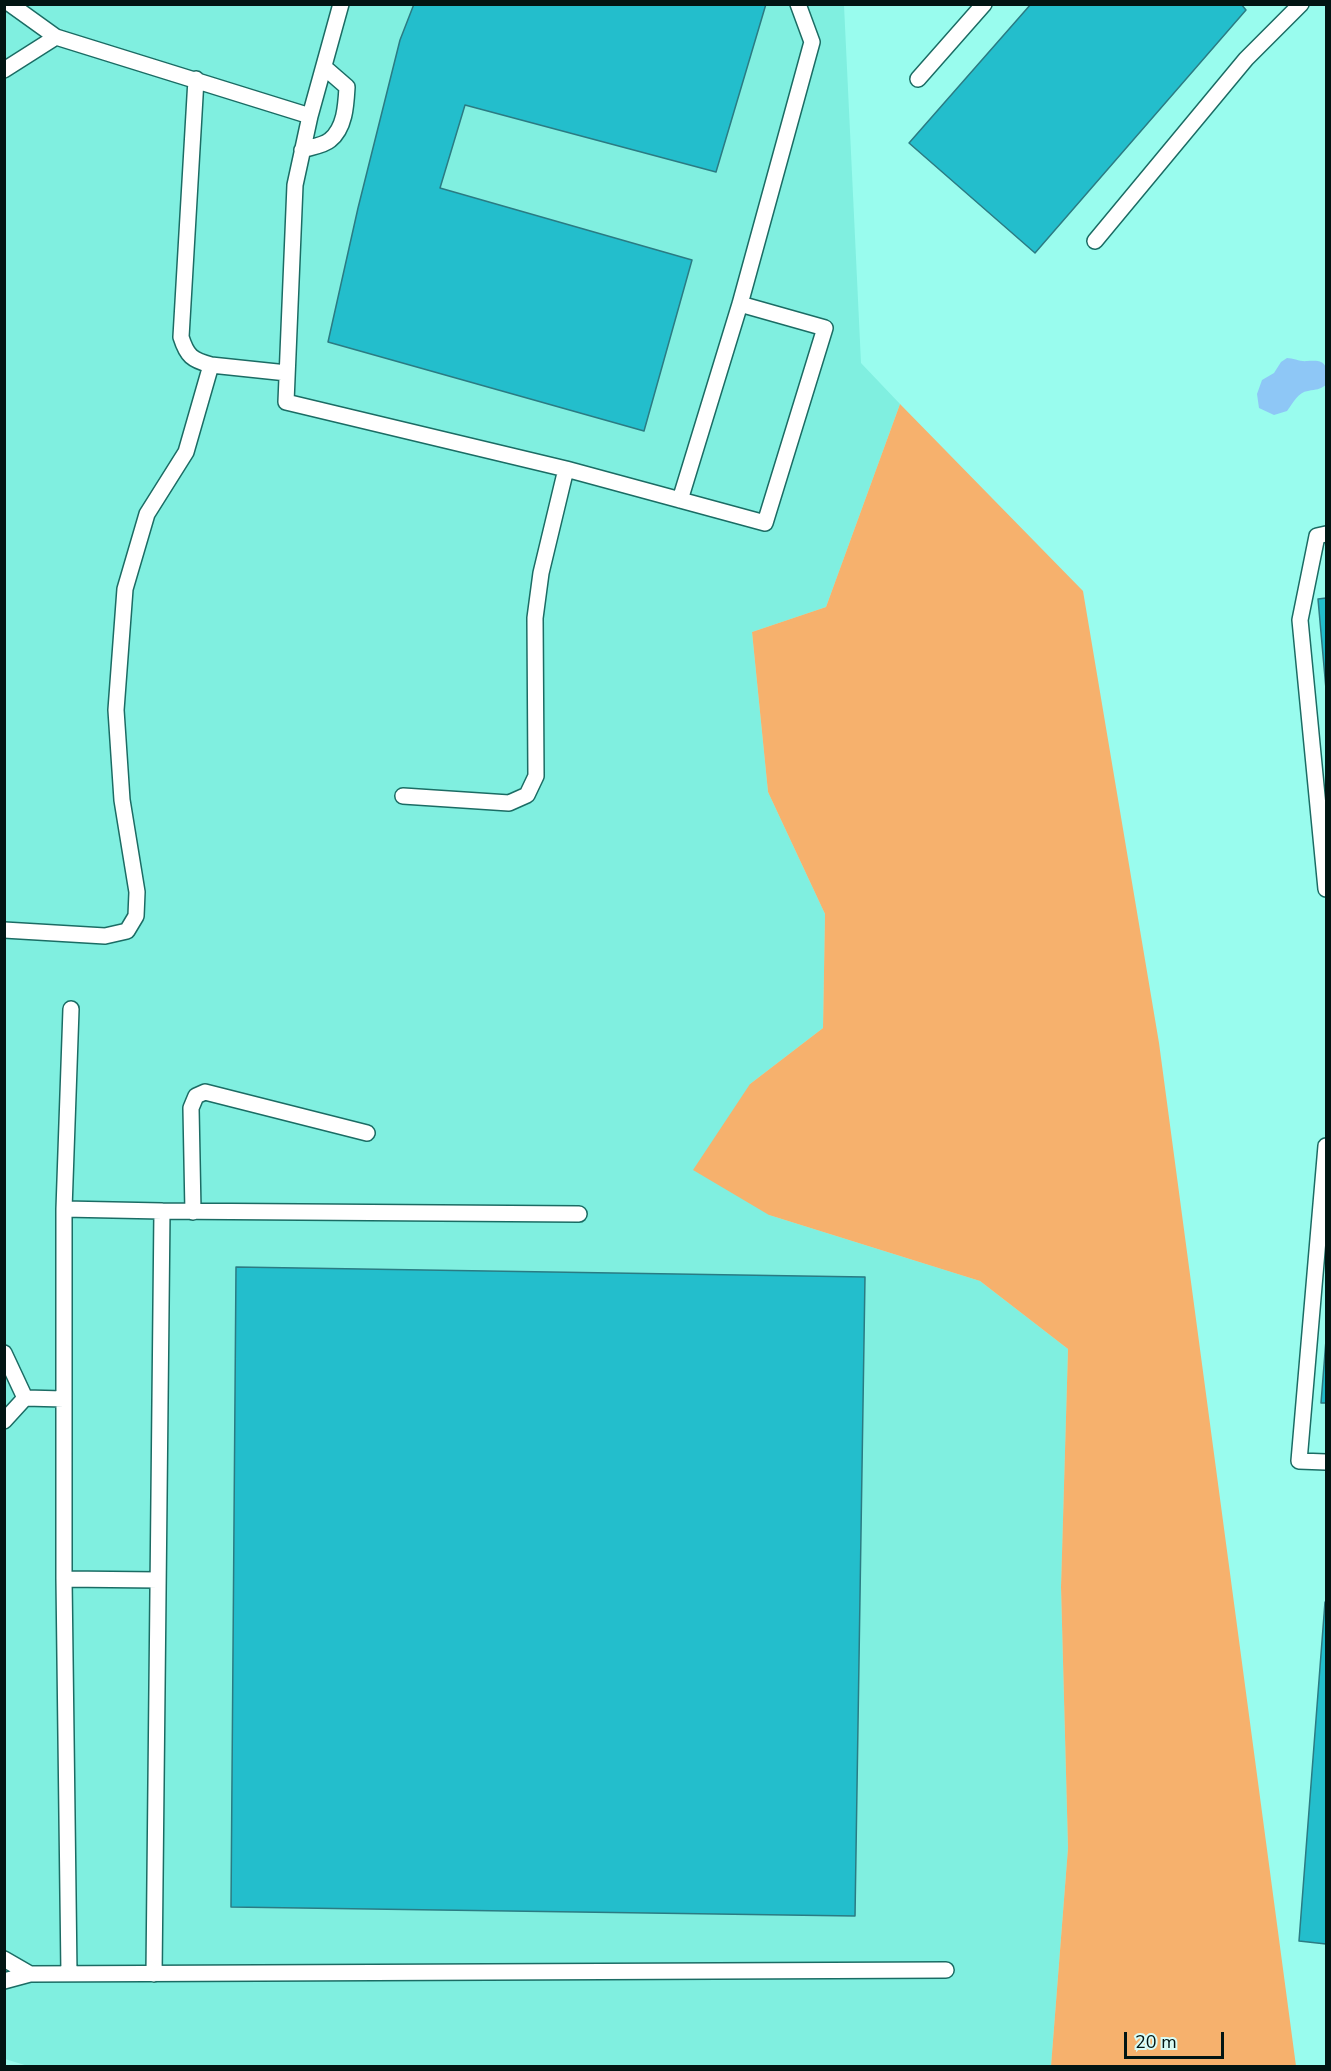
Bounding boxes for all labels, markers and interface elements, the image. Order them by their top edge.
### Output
scale bar [1127,2020,1228,2058]
text: 20 m [1135,2030,1177,2054]

